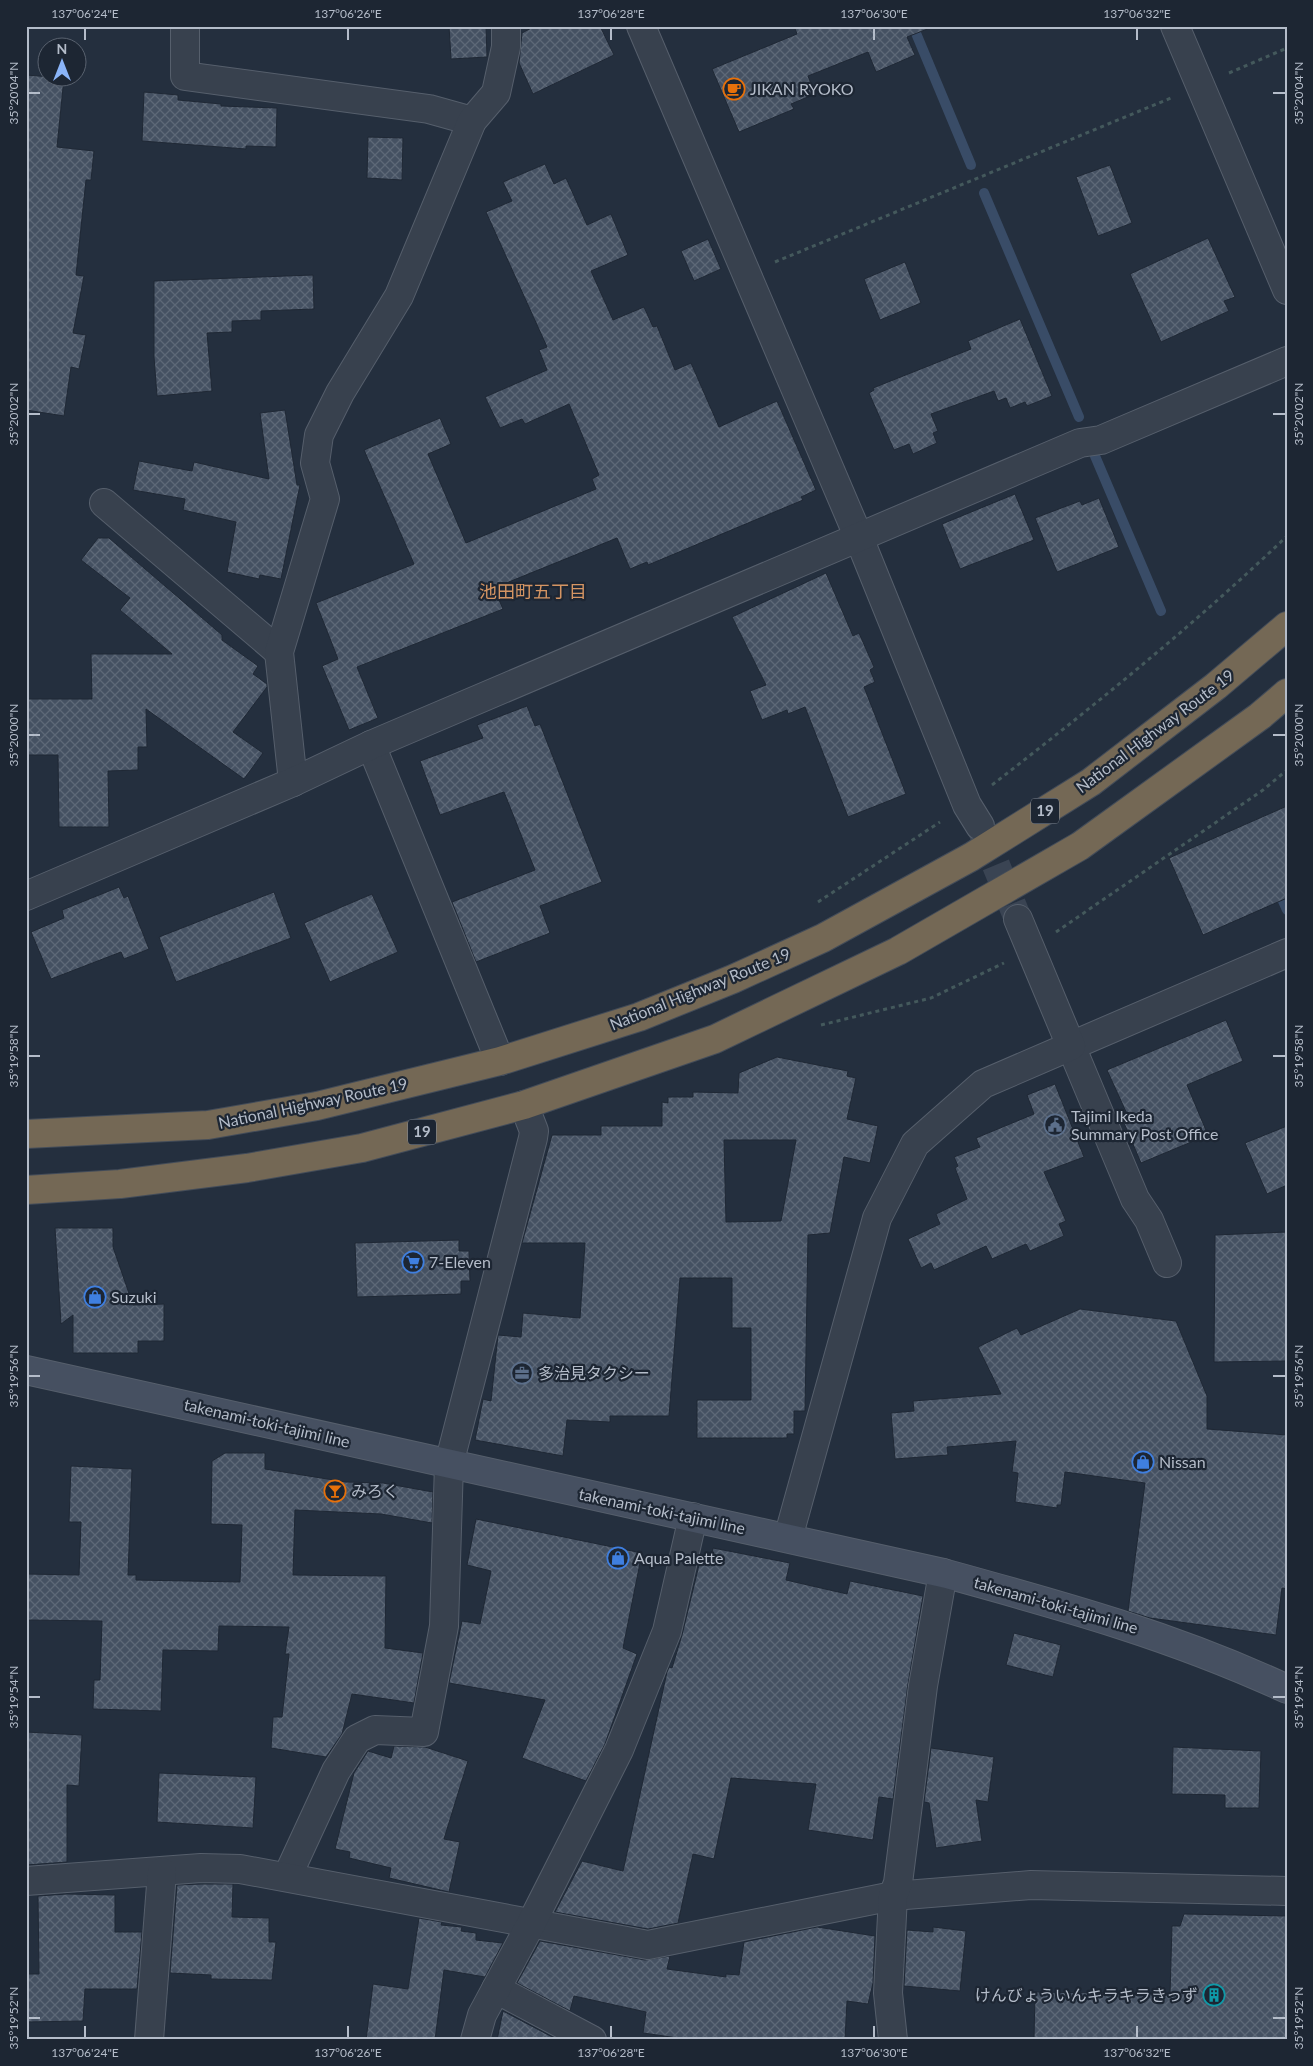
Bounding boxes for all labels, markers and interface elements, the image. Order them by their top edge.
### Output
text: 137°06'24"E [51,6,119,21]
text: 137°06'26"E [314,6,382,21]
text: 137°06'28"E [577,6,645,21]
text: 137°06'30"E [840,6,908,21]
text: 137°06'32"E [1103,6,1171,21]
north arrow [38,38,88,88]
text: N [57,40,67,57]
text: 35°20'04"N [6,62,21,124]
text: 35°20'04"N [1291,62,1306,124]
cafe icon: JIKAN RYOKO [722,77,746,101]
place label: JIKAN RYOKO [750,79,854,98]
text: 35°20'02"N [6,383,21,445]
text: 35°20'02"N [1291,383,1306,445]
district label: 池田町五丁目 [479,580,587,602]
street label: National Highway Route 19 [1072,665,1238,796]
text: 35°20'00"N [6,704,21,766]
text: 35°20'00"N [1291,704,1306,766]
road number: 19 [1031,798,1059,824]
street label: National Highway Route 19 [607,944,793,1034]
text: 35°19'58"N [6,1025,21,1087]
text: 35°19'58"N [1291,1025,1306,1087]
street label: National Highway Route 19 [216,1073,409,1132]
place label: Tajimi Ikeda Summary Post Office [1071,1106,1218,1143]
public building icon: Tajimi Ikeda Summary Post Office [1043,1113,1067,1137]
road number: 19 [408,1120,436,1144]
supermarket icon: 7-Eleven [401,1250,425,1274]
place label: 7-Eleven [429,1252,491,1271]
shop icon: Suzuki [83,1285,107,1309]
place label: Suzuki [111,1287,157,1306]
text: 35°19'56"N [6,1345,21,1407]
text: 35°19'56"N [1291,1345,1306,1407]
office icon: 多治見タクシー [510,1361,534,1385]
place label: 多治見タクシー [538,1363,650,1382]
street label: takenami-toki-tajimi line [182,1394,352,1451]
shop icon: Nissan [1131,1450,1155,1474]
place label: Nissan [1159,1452,1206,1471]
bar icon: みろく [323,1479,347,1503]
place label: みろく [351,1481,399,1500]
street label: takenami-toki-tajimi line [577,1484,747,1537]
shop icon: Aqua Palette [606,1546,630,1570]
place label: Aqua Palette [634,1548,723,1567]
street label: takenami-toki-tajimi line [972,1572,1140,1637]
text: 35°19'54"N [6,1666,21,1728]
text: 35°19'54"N [1291,1666,1306,1728]
building icon: けんびょういんキラキラきっず [1202,1983,1226,2007]
place label: けんびょういんキラキラきっず [975,1985,1198,2004]
text: 35°19'52"N [6,1987,21,2049]
text: 35°19'52"N [1291,1987,1306,2049]
text: 137°06'24"E [51,2045,119,2060]
text: 137°06'26"E [314,2045,382,2060]
text: 137°06'28"E [577,2045,645,2060]
text: 137°06'30"E [840,2045,908,2060]
text: 137°06'32"E [1103,2045,1171,2060]

